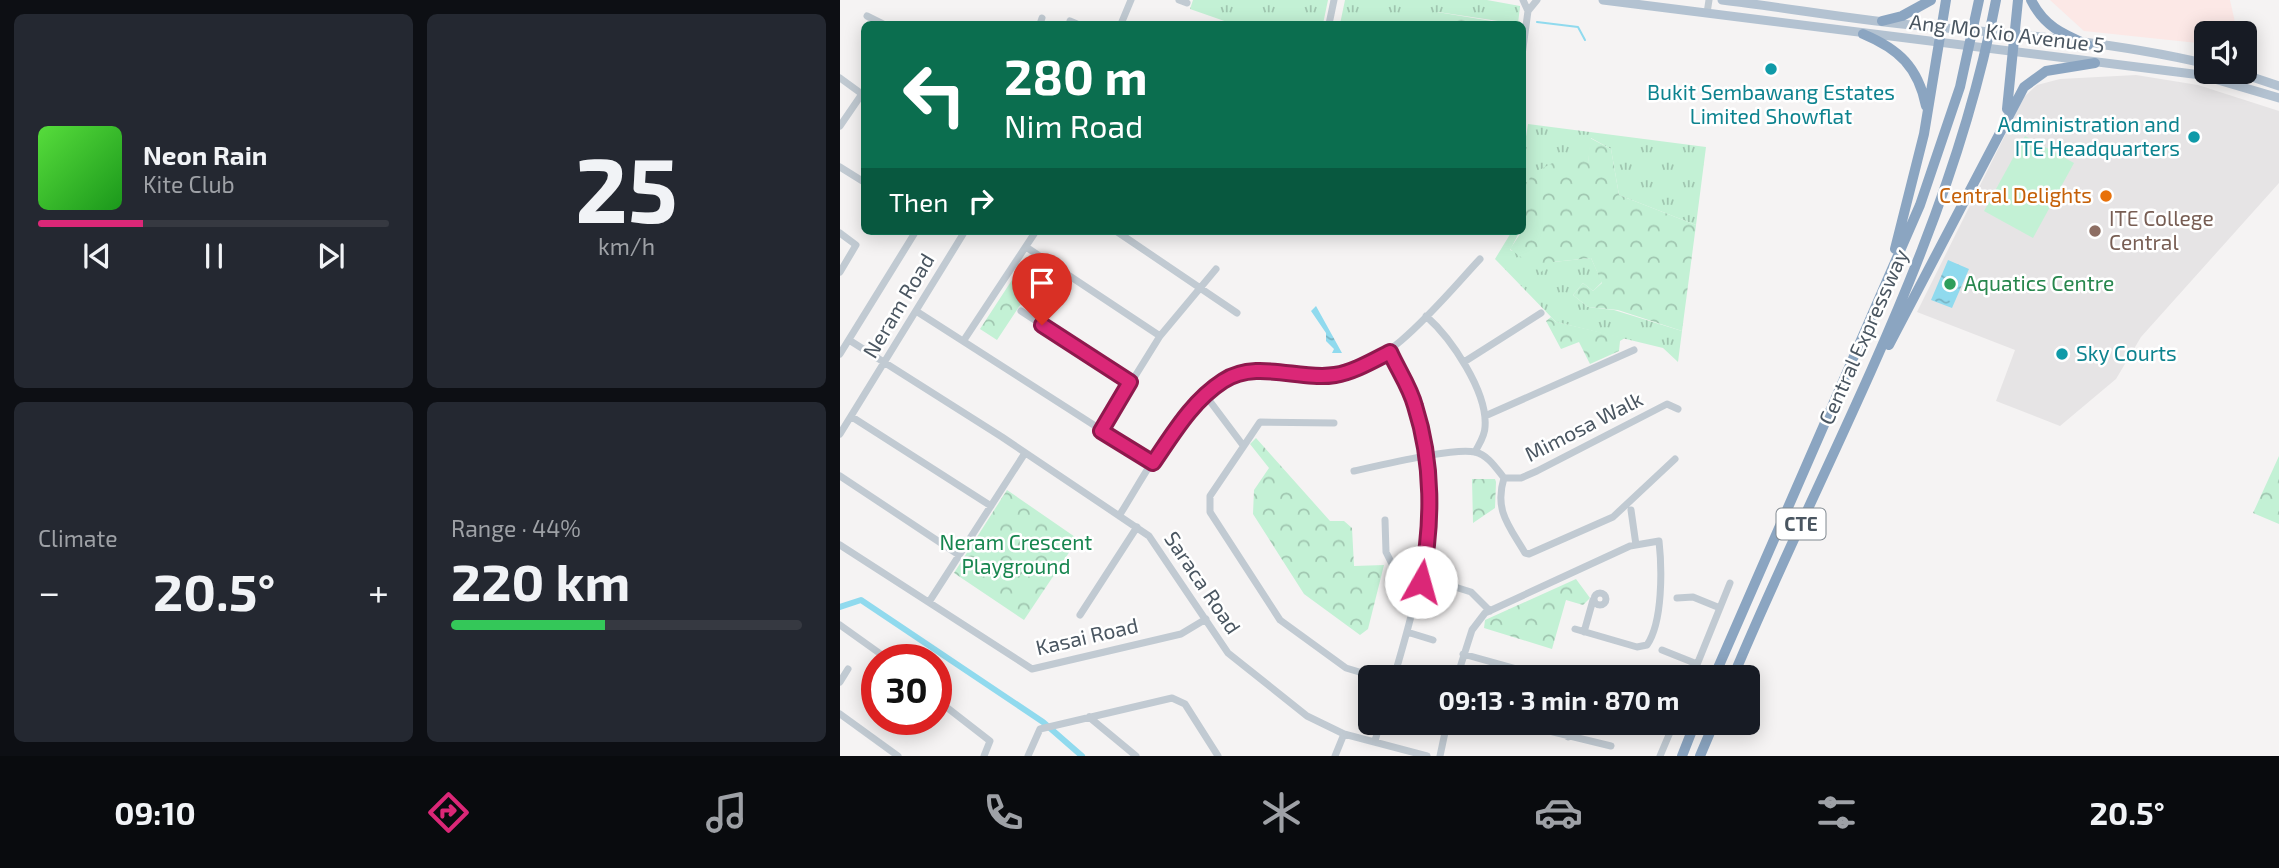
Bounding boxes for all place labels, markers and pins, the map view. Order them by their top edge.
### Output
marker: Bukit Sembawang Estates Limited Showflat [1763,61,1779,77]
place label: Bukit Sembawang Estates Limited Showflat [1647,79,1895,128]
place label: Administration and ITE Headquarters [1997,111,2180,160]
marker: Administration and ITE Headquarters [2186,129,2202,145]
place label: Central Delights [1939,182,2092,207]
marker: Central Delights [2098,188,2114,204]
place label: ITE College Central [2109,205,2214,254]
marker: ITE College Central [2087,223,2103,239]
pin [1012,253,1072,325]
place label: Aquatics Centre [1964,270,2114,295]
marker: Aquatics Centre [1942,276,1958,292]
place label: Sky Courts [2076,340,2177,365]
marker: Sky Courts [2054,346,2070,362]

